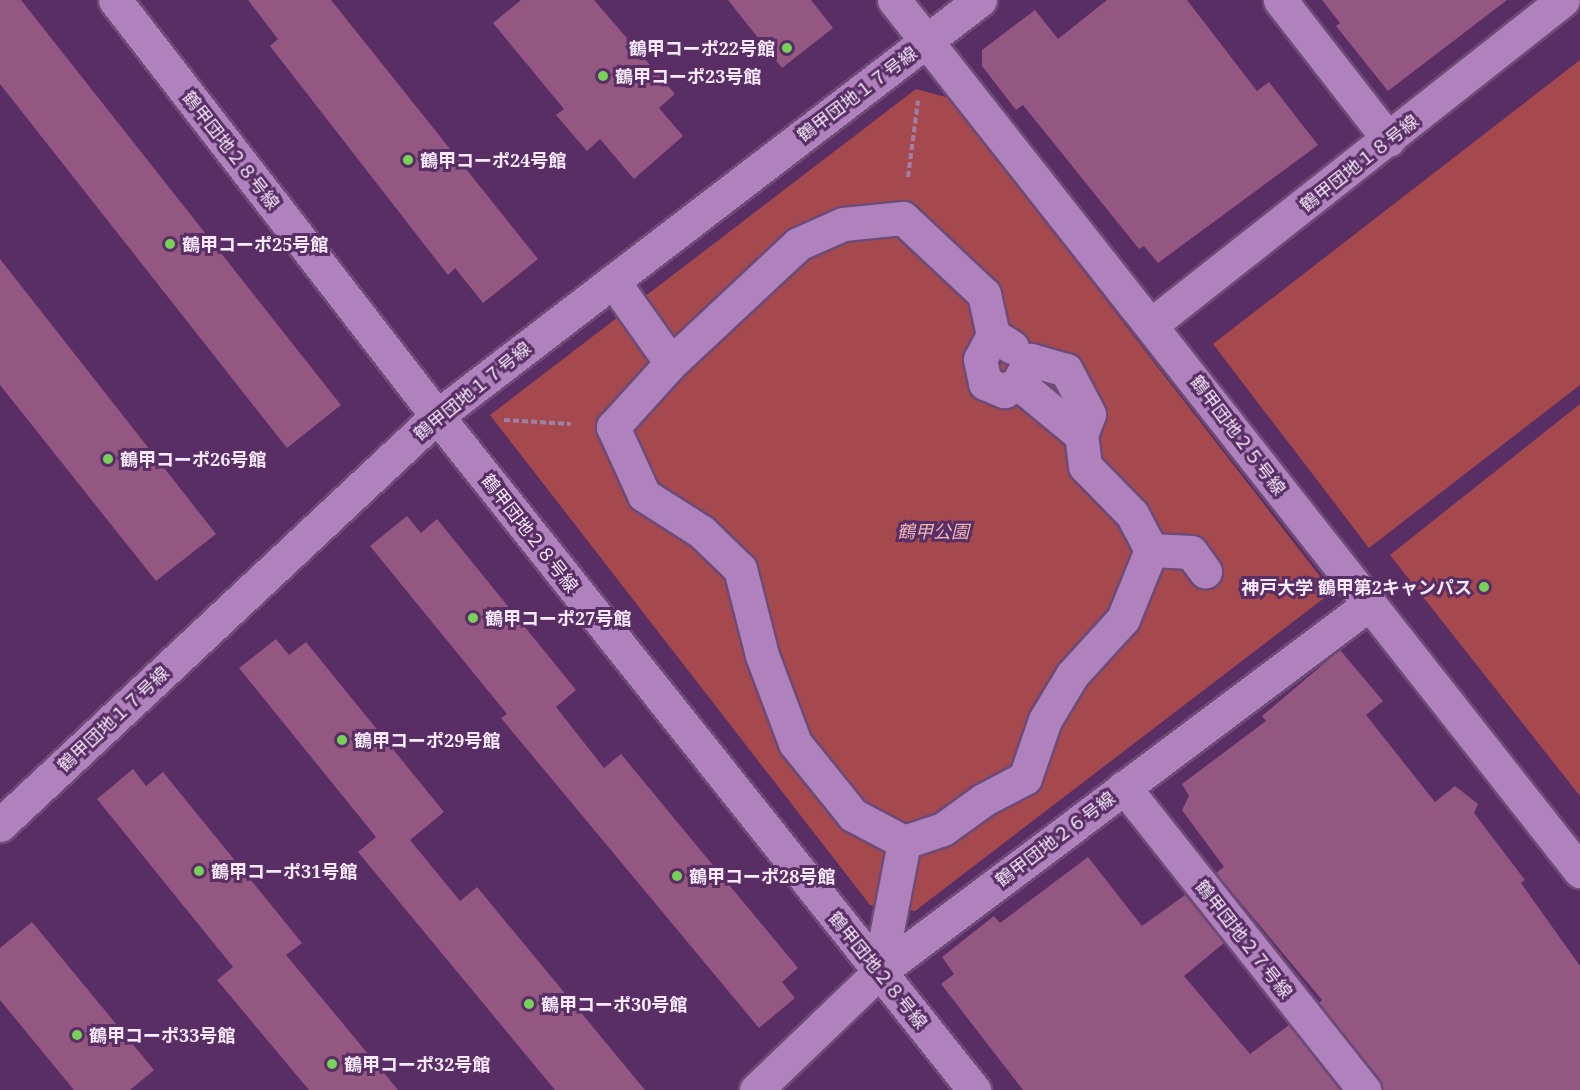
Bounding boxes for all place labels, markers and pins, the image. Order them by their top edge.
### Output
place label: 鶴甲コーポ22号館 [629,37,775,59]
marker: 鶴甲コーポ22号館 [780,41,794,55]
place label: 鶴甲コーポ23号館 [615,65,761,87]
marker: 鶴甲コーポ23号館 [596,69,610,83]
place label: 鶴甲コーポ24号館 [420,149,566,171]
marker: 鶴甲コーポ24号館 [401,153,415,167]
place label: 鶴甲コーポ25号館 [182,233,328,255]
marker: 鶴甲コーポ25号館 [163,237,177,251]
place label: 鶴甲コーポ26号館 [120,448,266,470]
marker: 鶴甲コーポ26号館 [101,452,115,466]
place label: 神戸大学 鶴甲第2キャンパス [1241,576,1472,598]
marker: 神戸大学 鶴甲第2キャンパス [1477,580,1491,594]
place label: 鶴甲コーポ27号館 [485,607,631,629]
marker: 鶴甲コーポ27号館 [466,611,480,625]
place label: 鶴甲コーポ29号館 [354,729,500,751]
marker: 鶴甲コーポ29号館 [335,733,349,747]
place label: 鶴甲コーポ31号館 [211,860,357,882]
marker: 鶴甲コーポ31号館 [192,864,206,878]
place label: 鶴甲コーポ28号館 [689,865,835,887]
marker: 鶴甲コーポ28号館 [670,869,684,883]
place label: 鶴甲コーポ30号館 [541,993,687,1015]
marker: 鶴甲コーポ30号館 [522,997,536,1011]
place label: 鶴甲コーポ33号館 [89,1024,235,1046]
marker: 鶴甲コーポ33号館 [70,1028,84,1042]
place label: 鶴甲コーポ32号館 [344,1053,490,1075]
marker: 鶴甲コーポ32号館 [325,1057,339,1071]

